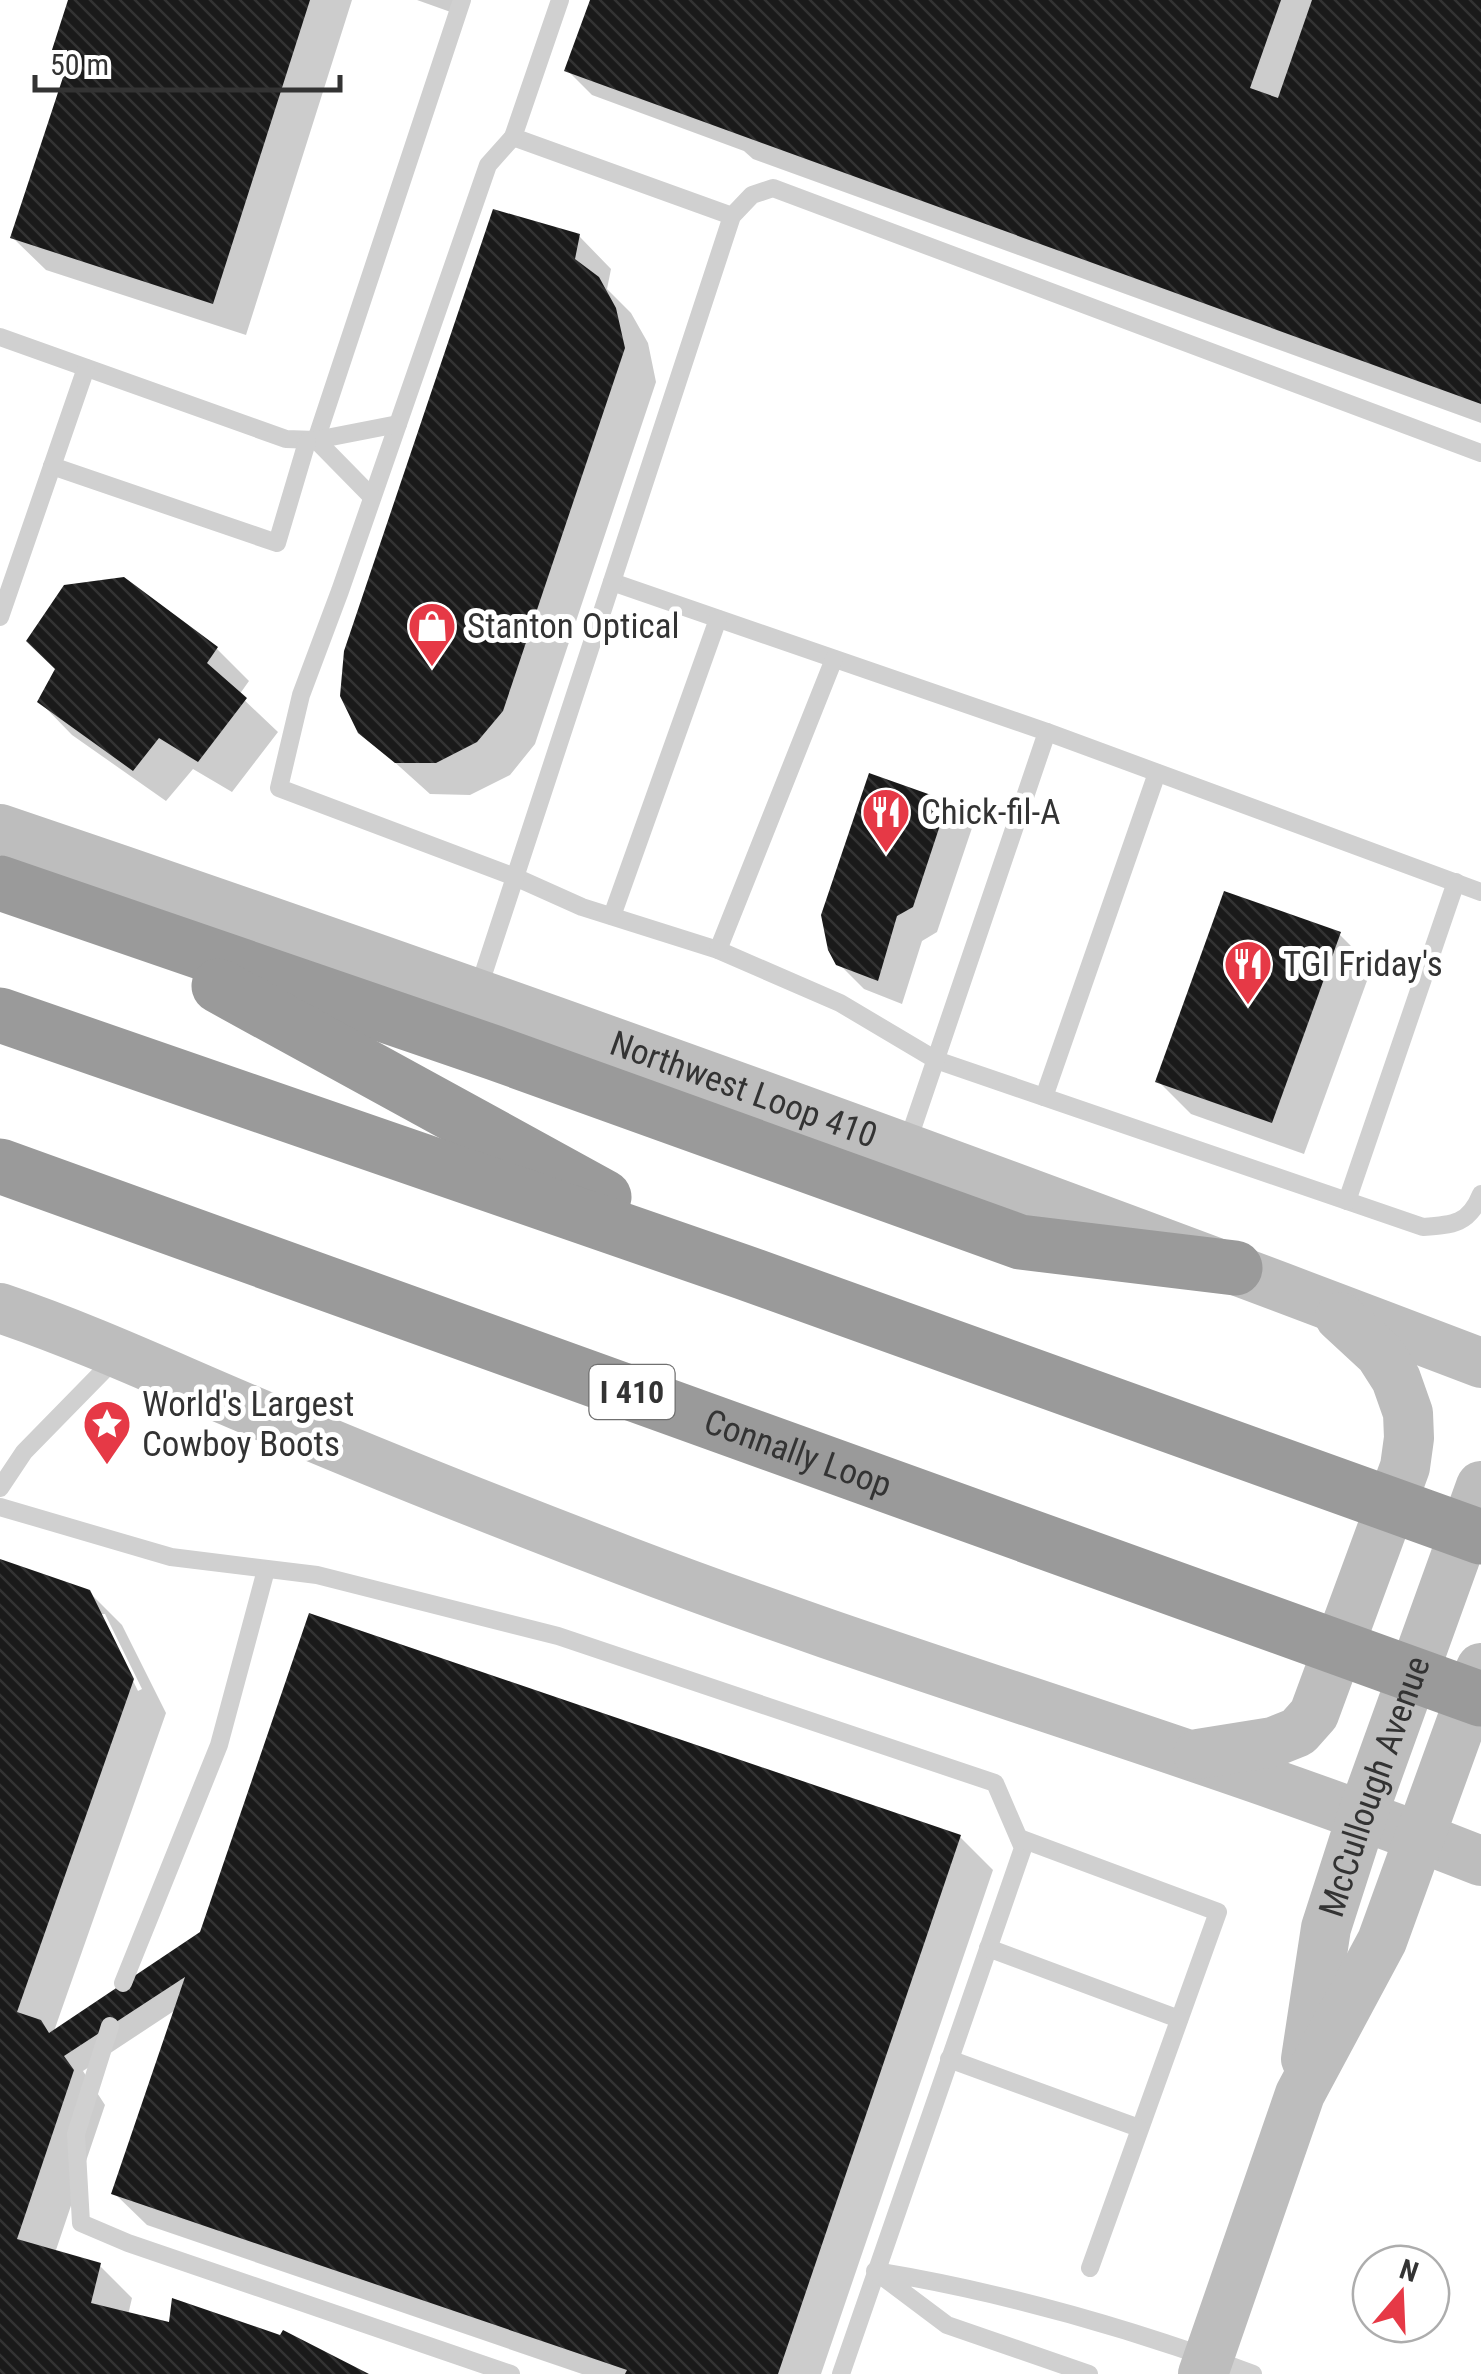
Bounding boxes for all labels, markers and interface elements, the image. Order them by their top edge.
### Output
scale bar [35,30,340,92]
text: 50 m [50,47,109,82]
shop icon: Stanton Optical [406,600,458,668]
place label: Stanton Optical [467,606,679,647]
restaurant icon: Chick-fil-A [860,786,912,854]
place label: Chick-fil-A [921,792,1060,833]
restaurant icon: TGI Friday's [1222,938,1274,1006]
place label: TGI Friday's [1283,944,1443,985]
street label: Northwest Loop 410 [605,1022,883,1156]
road number: I 410 [590,1365,674,1419]
place label: World's Largest Cowboy Boots [142,1384,354,1465]
place icon: World's Largest Cowboy Boots [81,1398,133,1466]
street label: Connally Loop [699,1401,897,1506]
street label: McCullough Avenue [1310,1651,1438,1922]
north arrow [1351,2244,1451,2344]
text: N [1395,2252,1422,2289]

